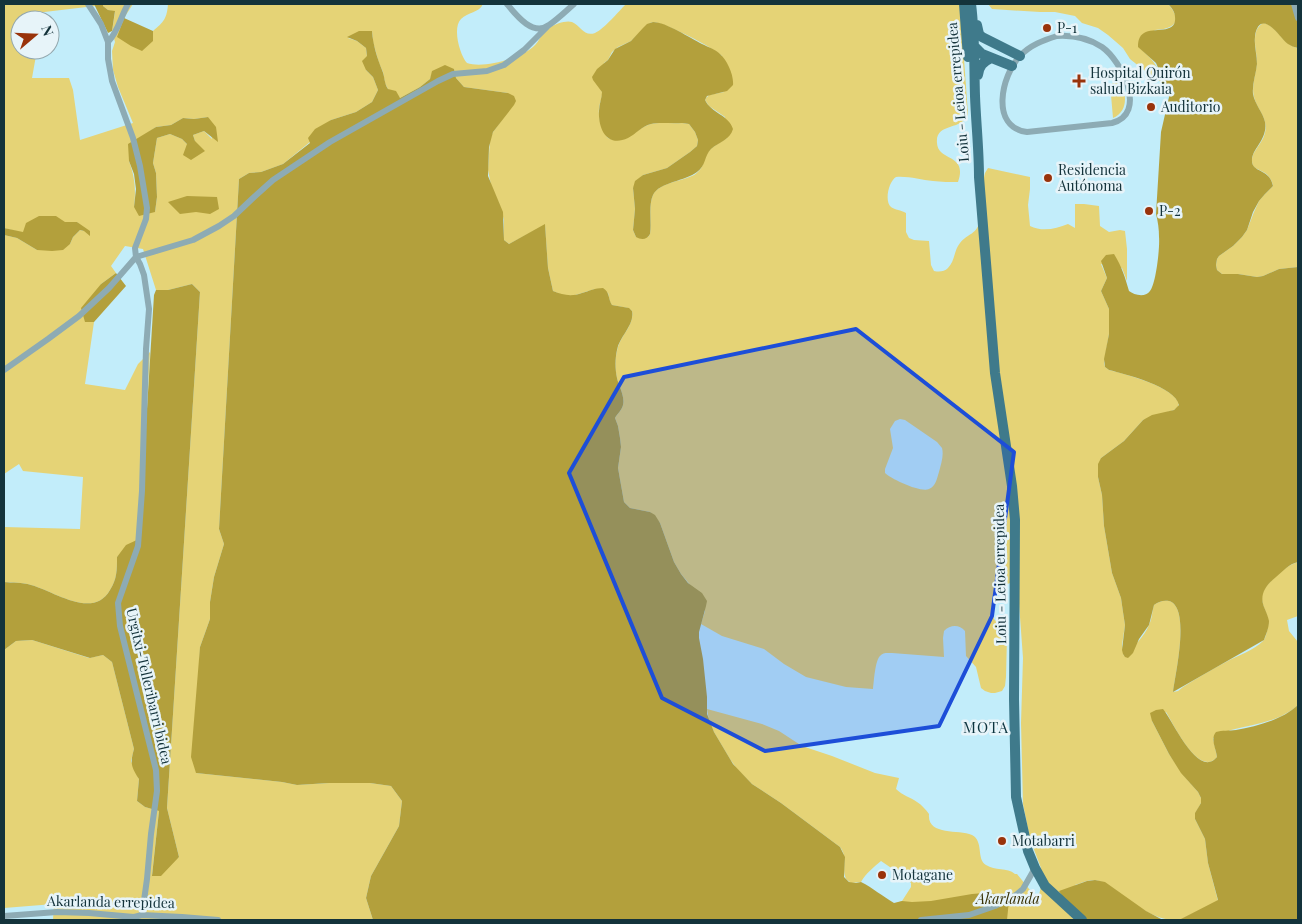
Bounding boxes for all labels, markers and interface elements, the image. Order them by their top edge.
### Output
north arrow [10,10,60,60]
place label: P-1 [1057,18,1077,37]
street label: Loiu - Leioa errepidea [942,21,973,163]
marker: P-1 [1041,22,1053,34]
text: N [37,23,58,38]
place label: Hospital Quirón salud Bizkaia [1090,63,1191,98]
marker: Hospital Quirón salud Bizkaia [1072,74,1086,88]
place label: Auditorio [1160,97,1221,116]
marker: Auditorio [1145,101,1157,113]
place label: Residencia Autónoma [1057,160,1126,195]
marker: Residencia Autónoma [1042,172,1054,184]
place label: P-2 [1159,201,1181,220]
marker: P-2 [1143,205,1155,217]
street label: Loiu - Leioa errepidea [989,504,1010,644]
street label: Urgitxi-Telleribarri bidea [122,606,177,766]
district label: MOTA [963,717,1009,737]
place label: Motabarri [1012,831,1075,850]
marker: Motabarri [996,835,1008,847]
place label: Motagane [892,865,953,884]
marker: Motagane [876,869,888,881]
park label: Akarlanda [974,889,1040,908]
street label: Akarlanda errepidea [46,891,175,912]

